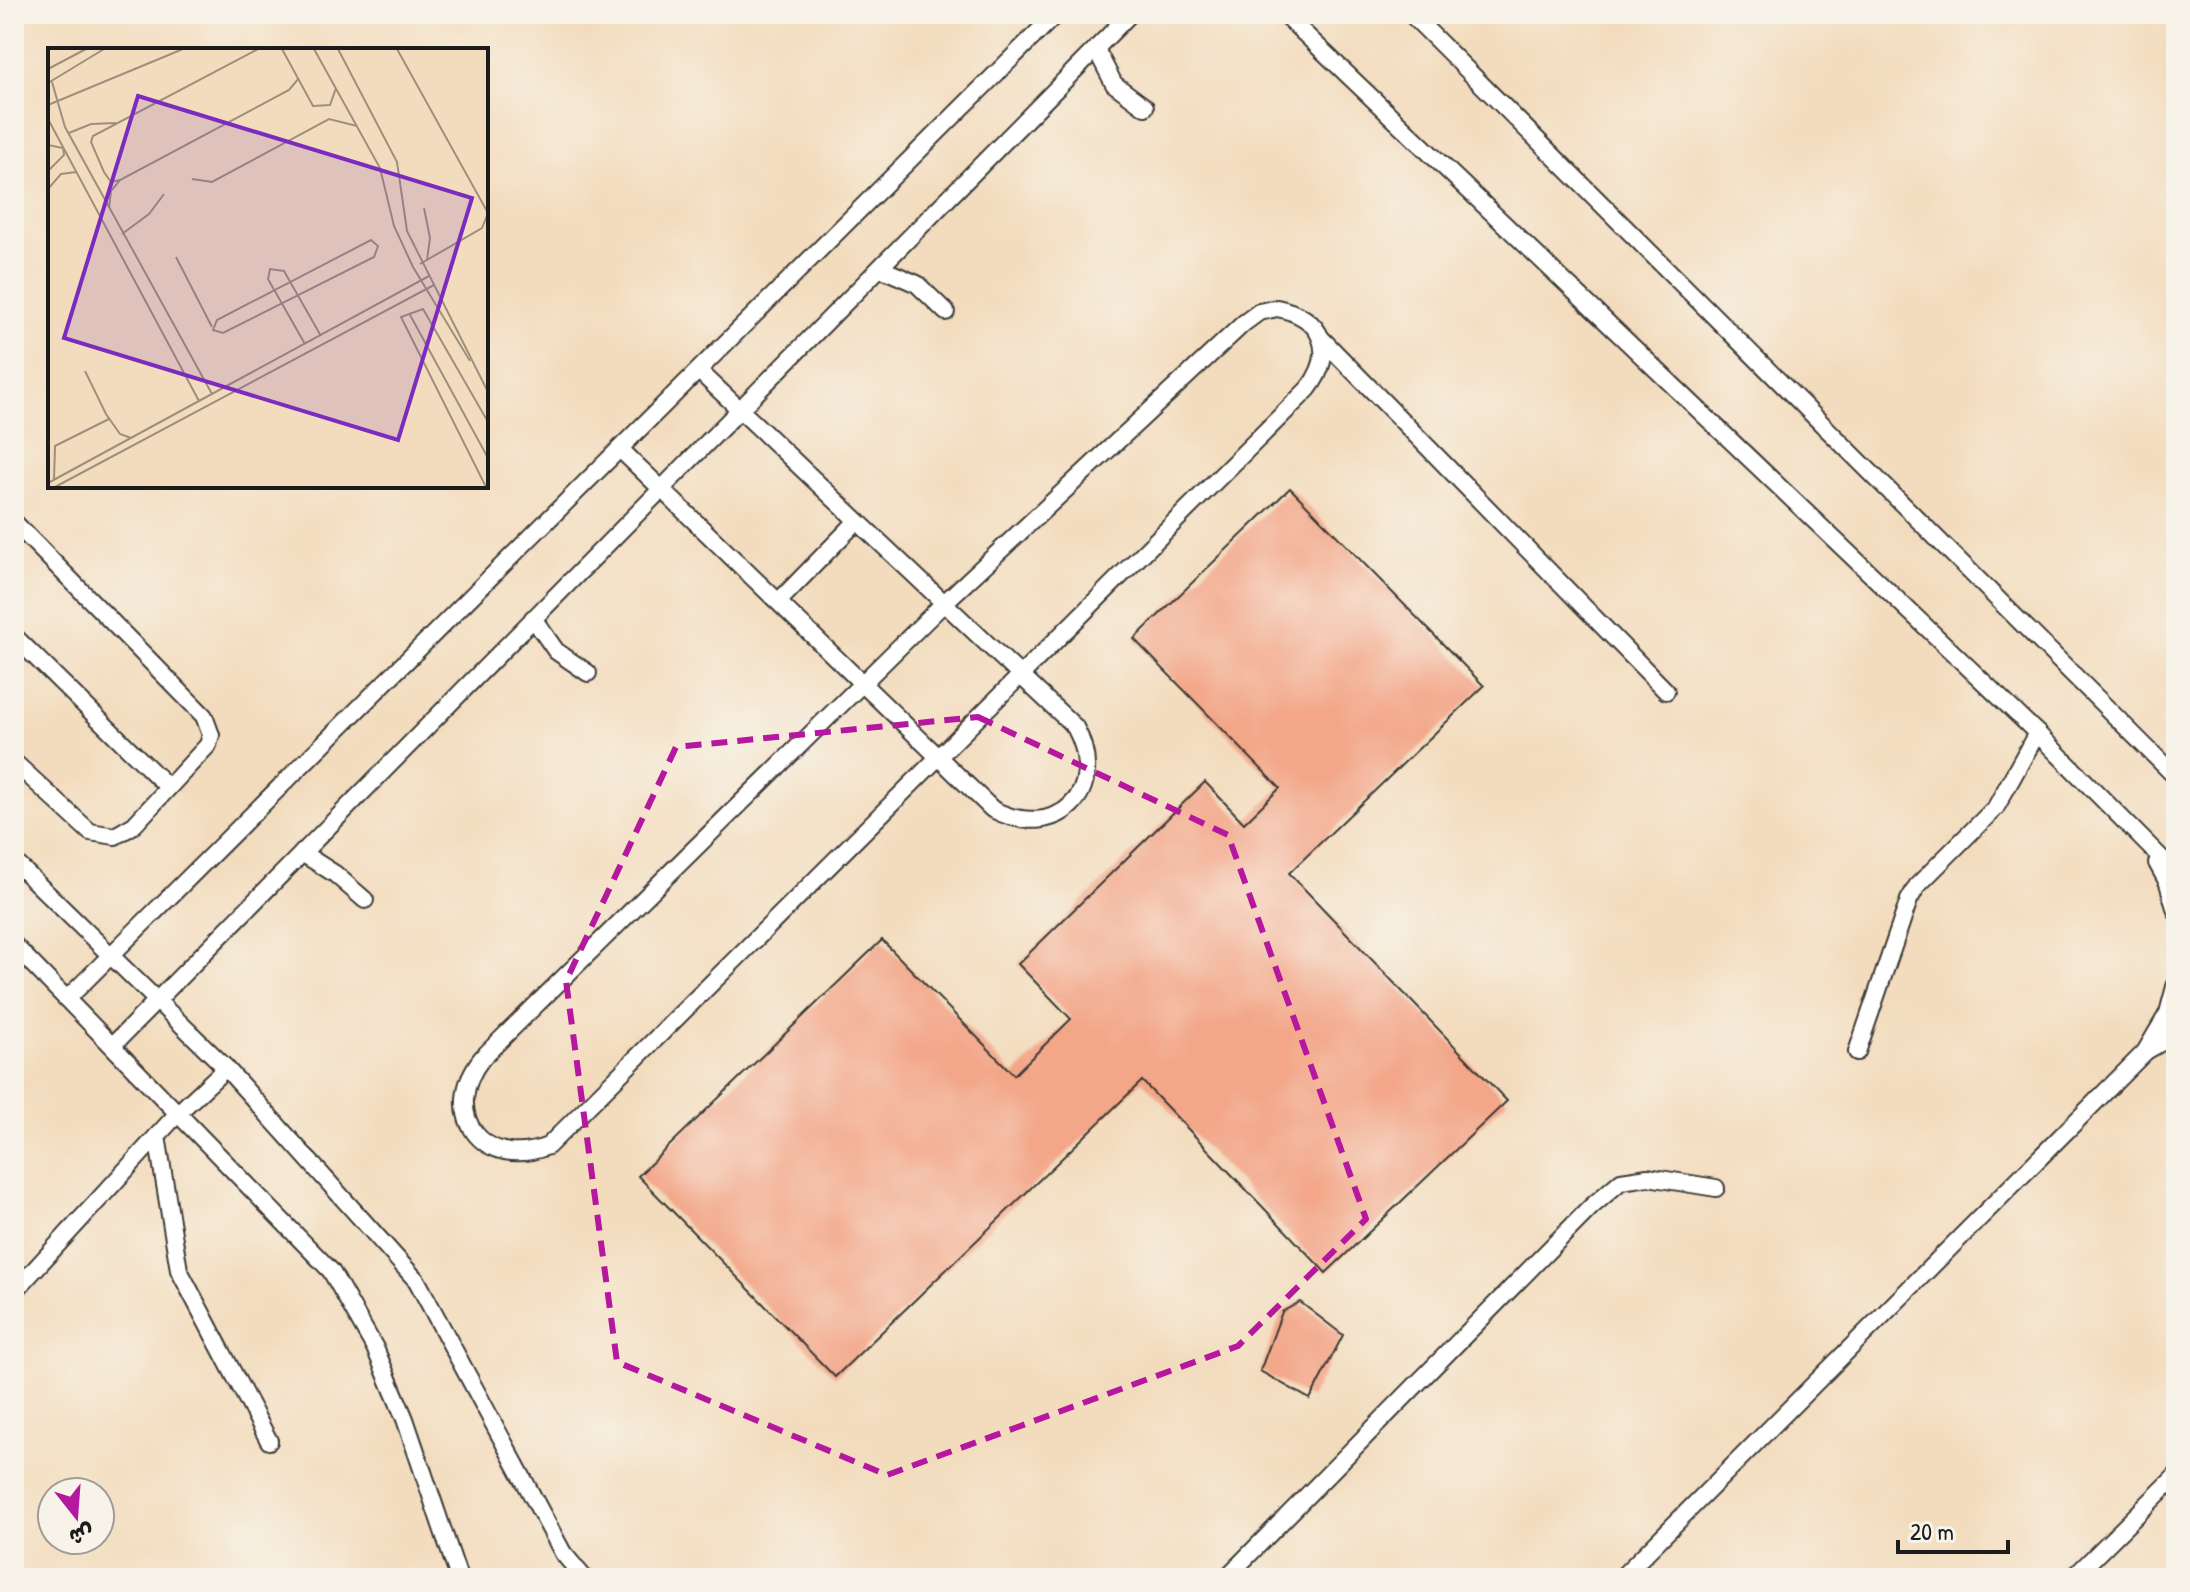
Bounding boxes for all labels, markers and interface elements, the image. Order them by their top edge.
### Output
inset map [48,48,488,488]
north arrow [36,1476,116,1556]
scale bar [1898,1504,2008,1554]
text: 20 m [1910,1515,1954,1547]
text: ش [66,1517,98,1553]

